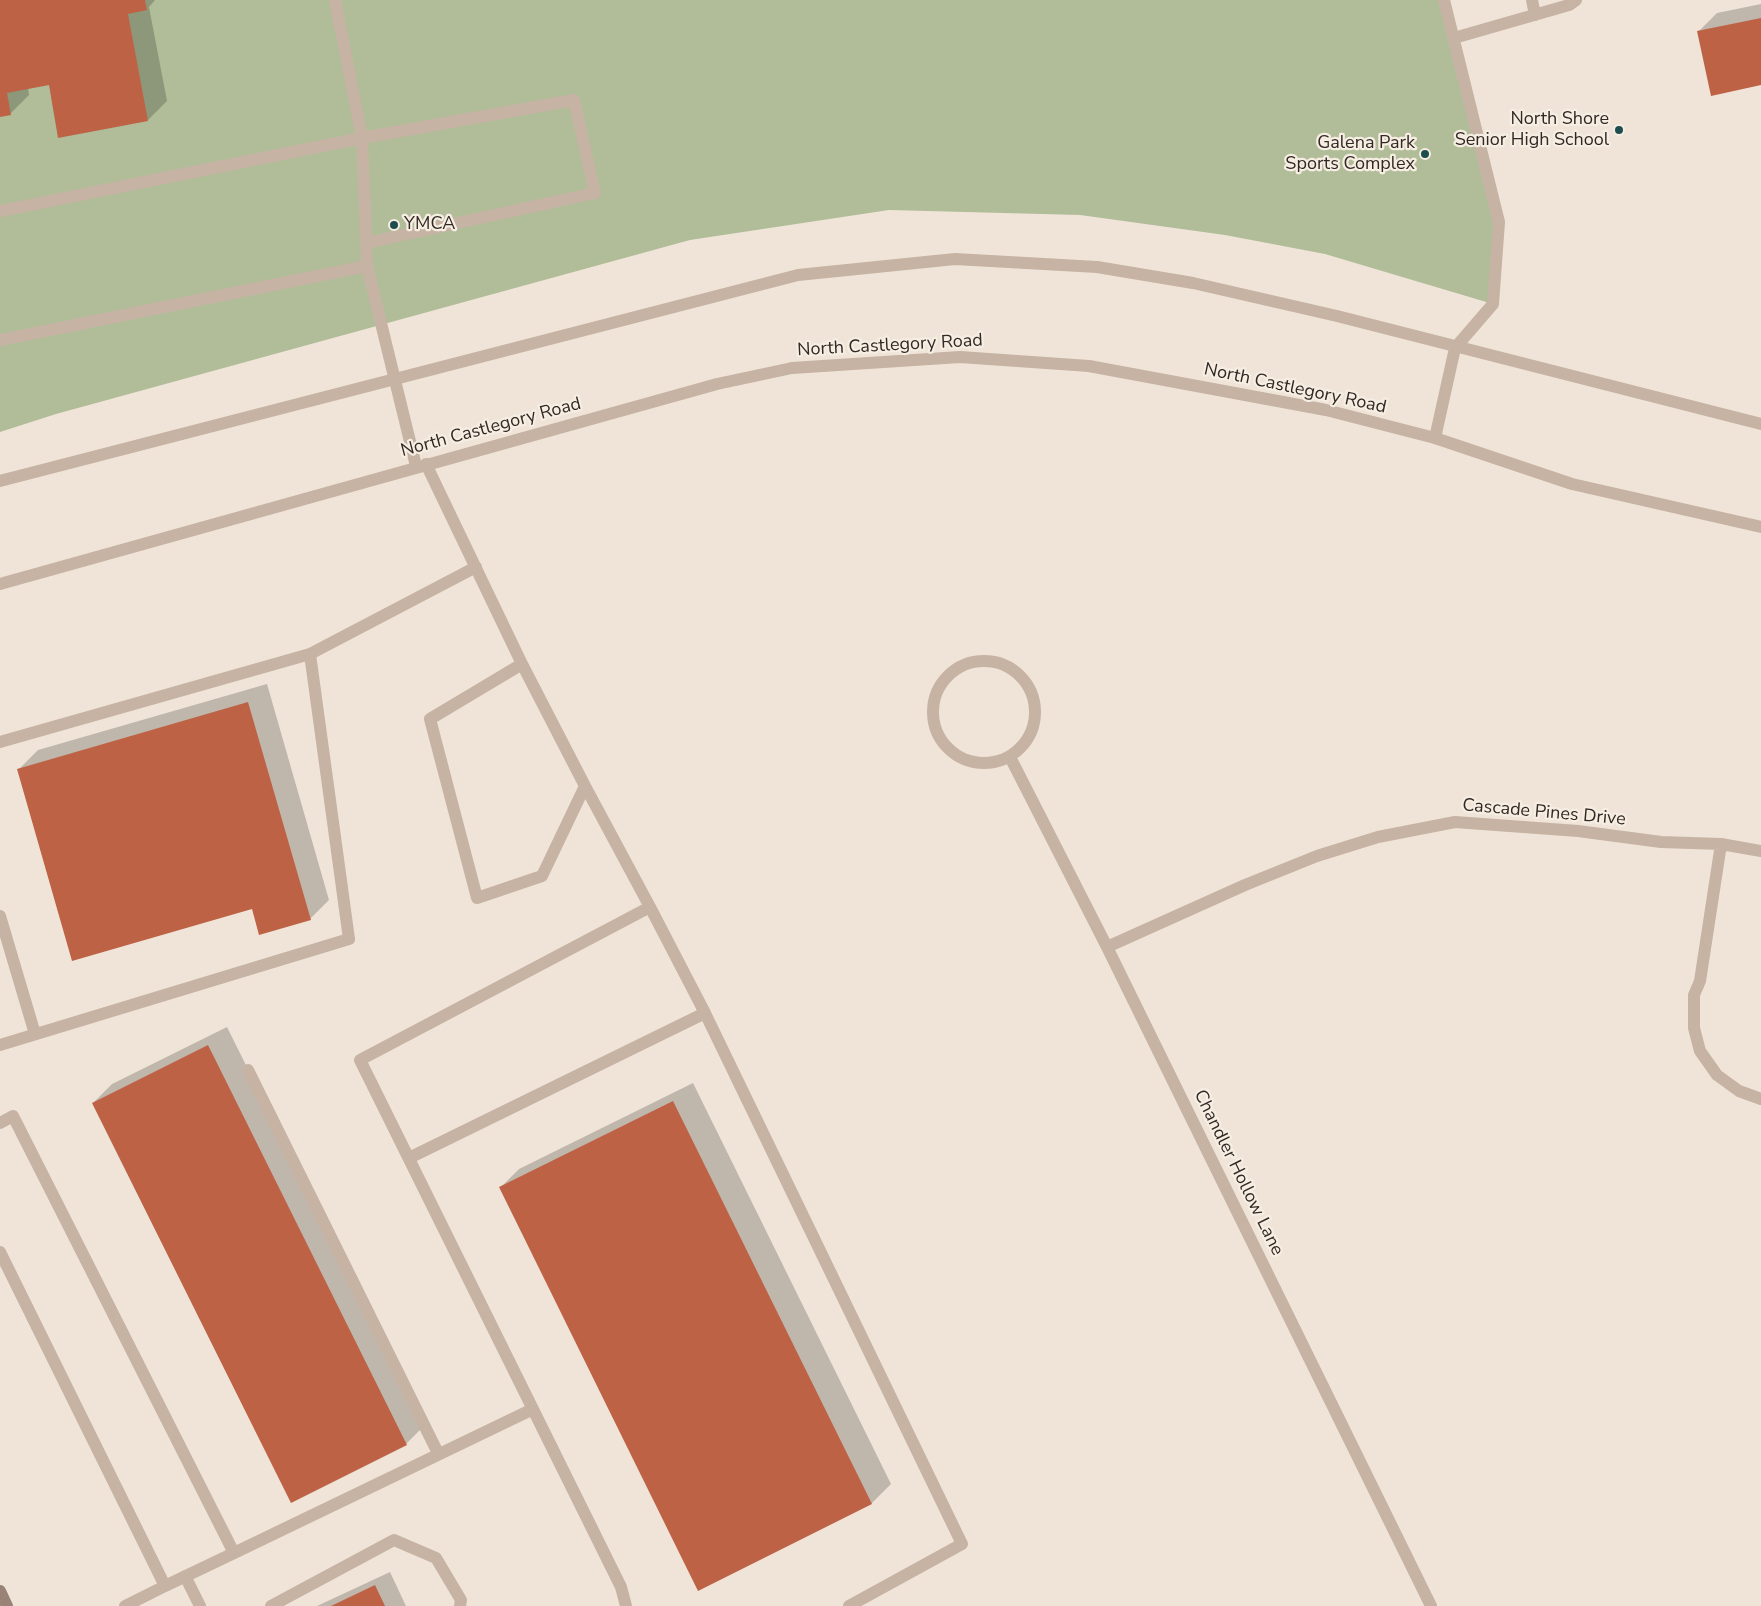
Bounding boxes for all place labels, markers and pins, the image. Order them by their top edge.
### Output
place label: North Shore Senior High School [1455,109,1609,152]
marker: North Shore Senior High School [1613,124,1625,136]
place label: Galena Park Sports Complex [1285,133,1415,176]
marker: Galena Park Sports Complex [1419,148,1431,160]
place label: YMCA [404,214,455,236]
marker: YMCA [388,219,400,231]

